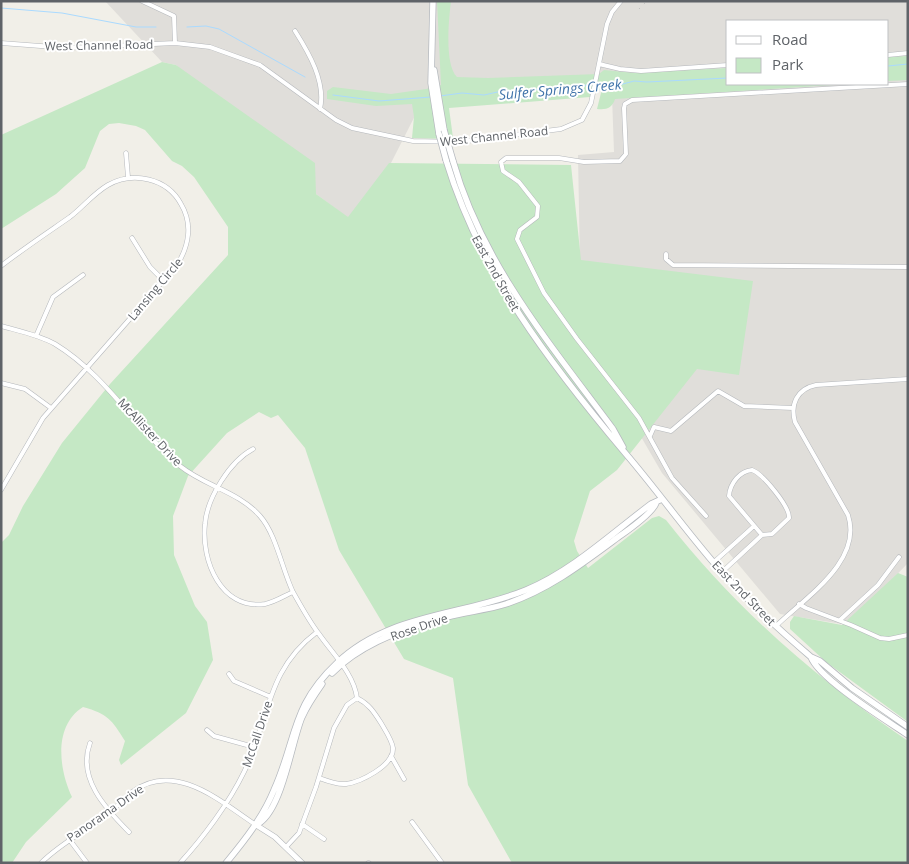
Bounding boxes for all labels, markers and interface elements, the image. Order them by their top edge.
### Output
legend [726,20,889,85]
text: Road [772,29,808,49]
street label: West Channel Road [44,36,154,54]
text: Park [772,54,803,74]
water label: Sulfer Springs Creek [498,74,623,104]
street label: West Channel Road [439,122,549,150]
street label: East 2nd Street [468,232,524,314]
street label: Lansing Circle [124,254,186,324]
street label: McAllister Drive [114,394,186,470]
street label: East 2nd Street [708,557,780,629]
street label: Rose Drive [388,609,450,645]
street label: McCall Drive [238,698,276,770]
street label: Panorama Drive [63,780,147,846]

